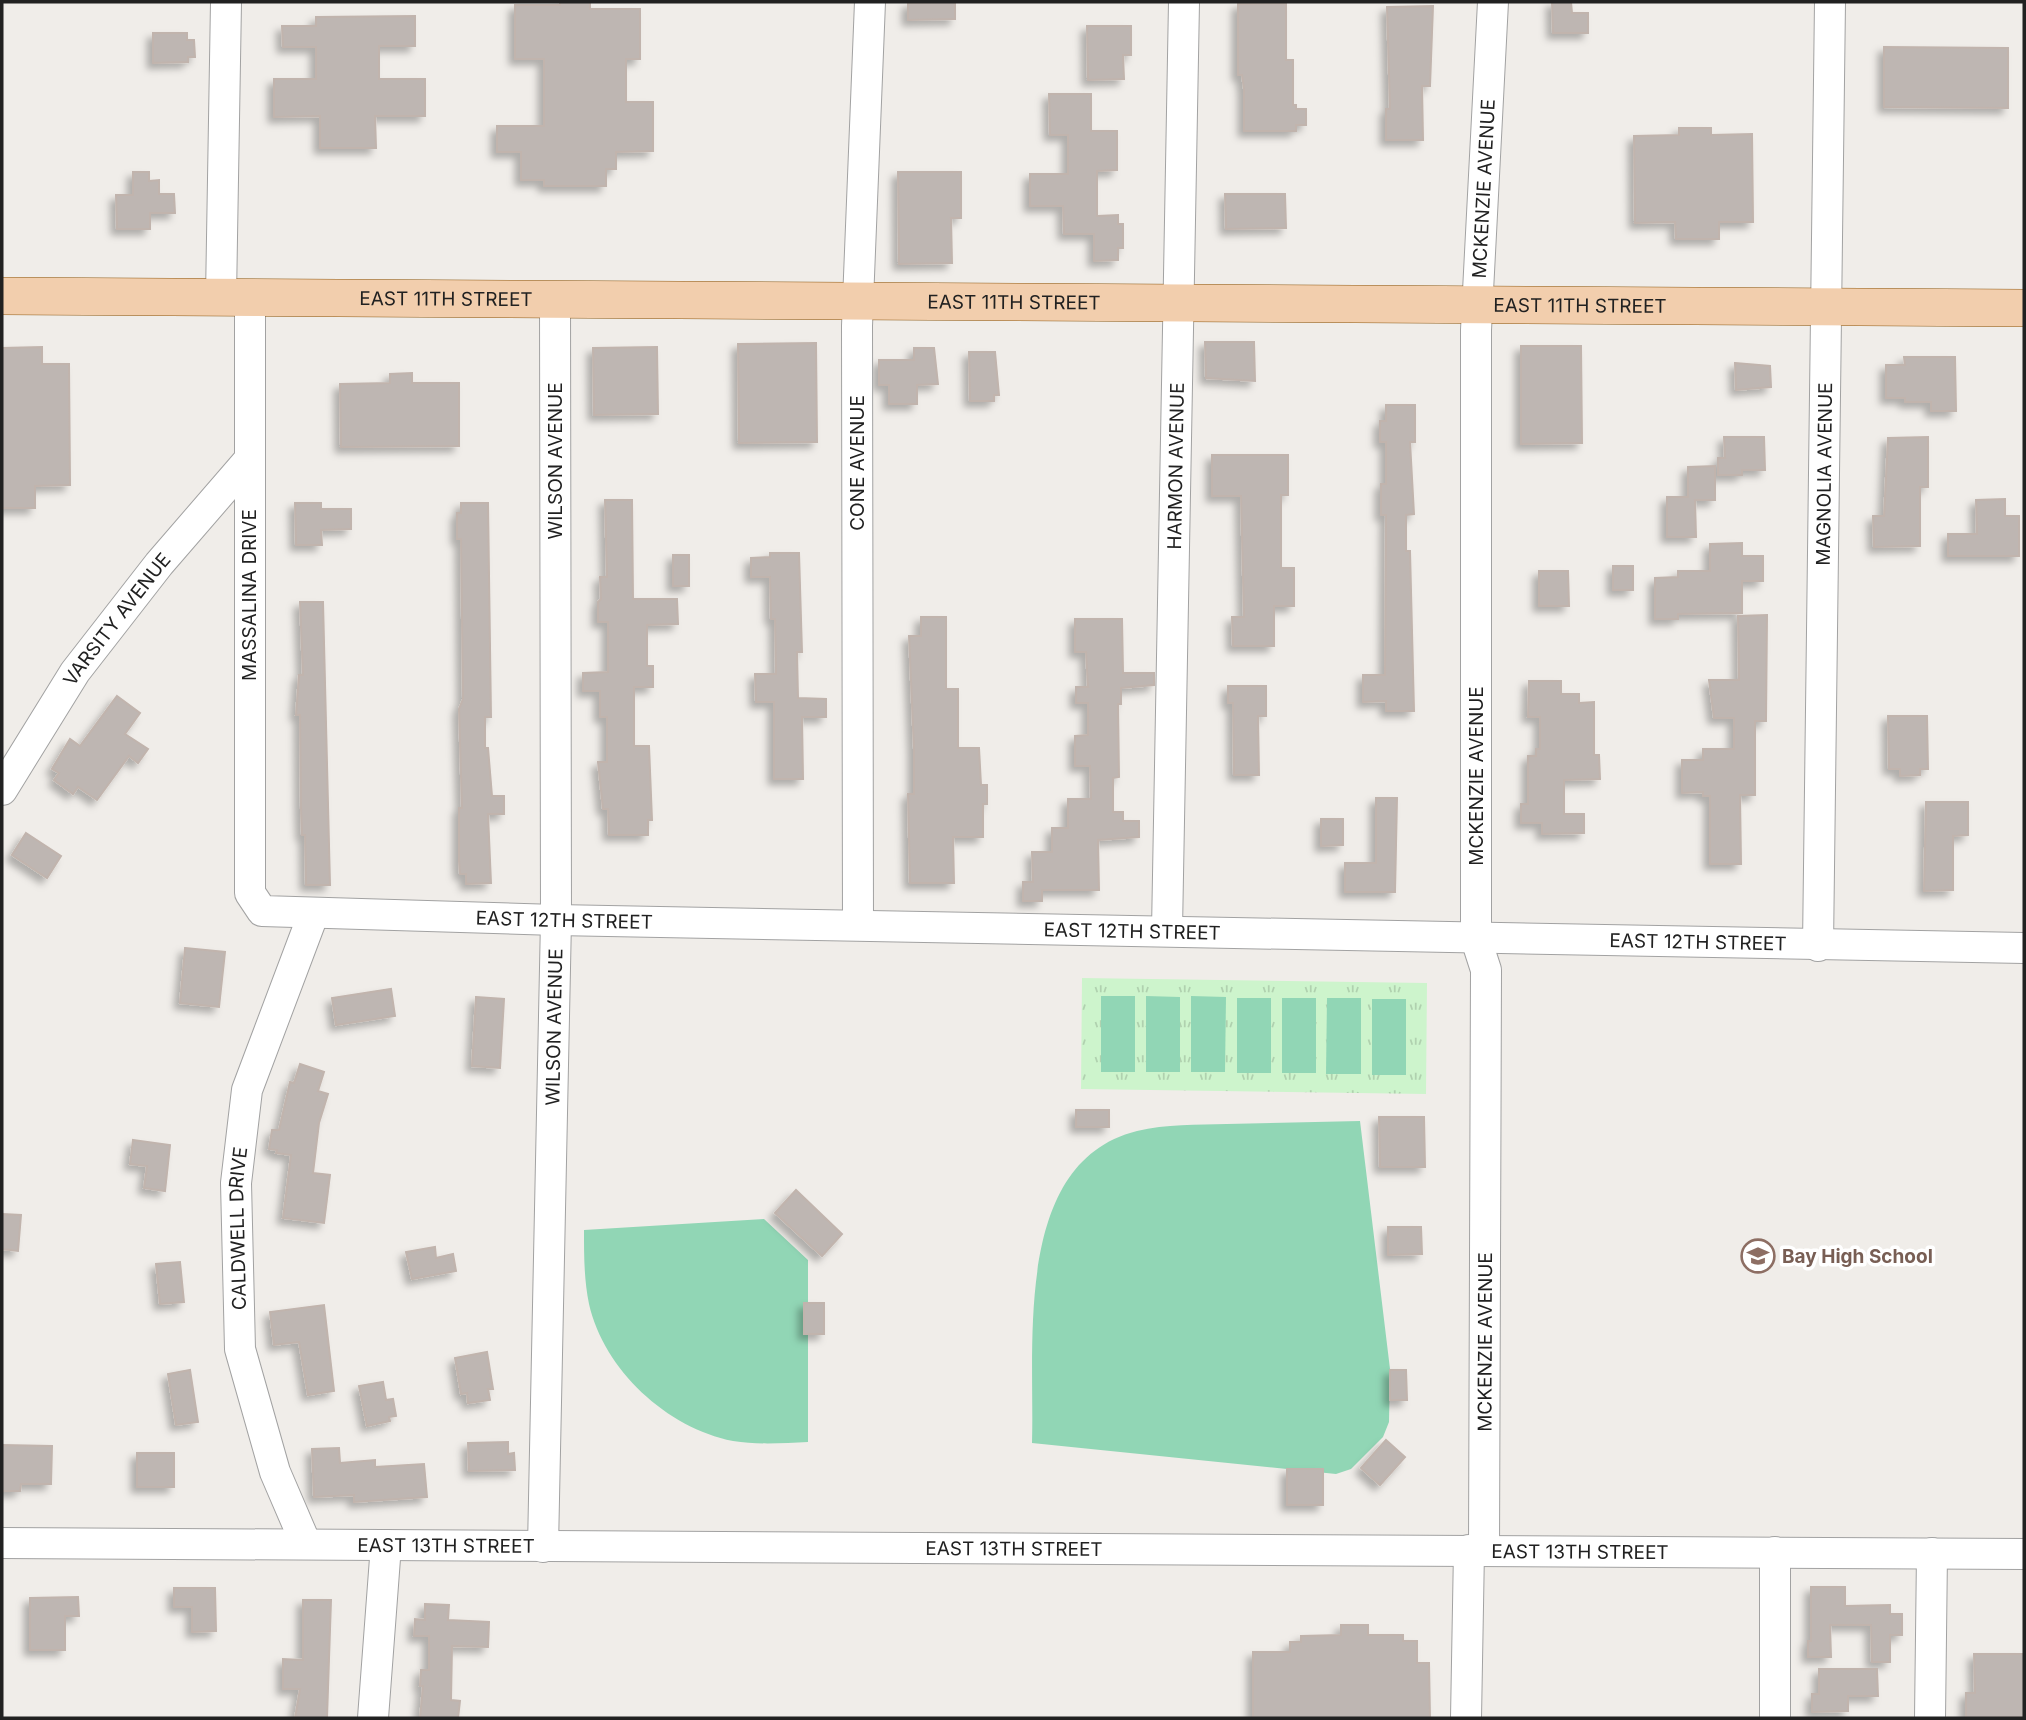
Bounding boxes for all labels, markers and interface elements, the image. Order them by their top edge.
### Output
street label: MCKENZIE AVENUE [1467,98,1499,279]
street label: EAST 11TH STREET [359,287,533,311]
street label: EAST 11TH STREET [927,290,1101,314]
street label: EAST 11TH STREET [1493,293,1667,317]
street label: WILSON AVENUE [544,382,567,540]
street label: HARMON AVENUE [1162,382,1189,550]
street label: MAGNOLIA AVENUE [1811,382,1837,566]
street label: CONE AVENUE [846,395,869,531]
street label: MASSALINA DRIVE [238,509,261,681]
street label: VARSITY AVENUE [58,548,175,690]
street label: MCKENZIE AVENUE [1465,686,1488,866]
street label: EAST 12TH STREET [475,906,653,933]
street label: EAST 12TH STREET [1043,918,1221,944]
street label: EAST 12TH STREET [1609,929,1787,955]
street label: WILSON AVENUE [541,948,567,1106]
street label: CALDWELL DRIVE [224,1145,252,1310]
school or university icon: Bay High School [1739,1237,1777,1275]
place label: Bay High School [1782,1245,1933,1268]
street label: MCKENZIE AVENUE [1473,1252,1497,1432]
street label: EAST 13TH STREET [357,1533,535,1557]
street label: EAST 13TH STREET [925,1537,1103,1560]
street label: EAST 13TH STREET [1491,1540,1669,1564]

